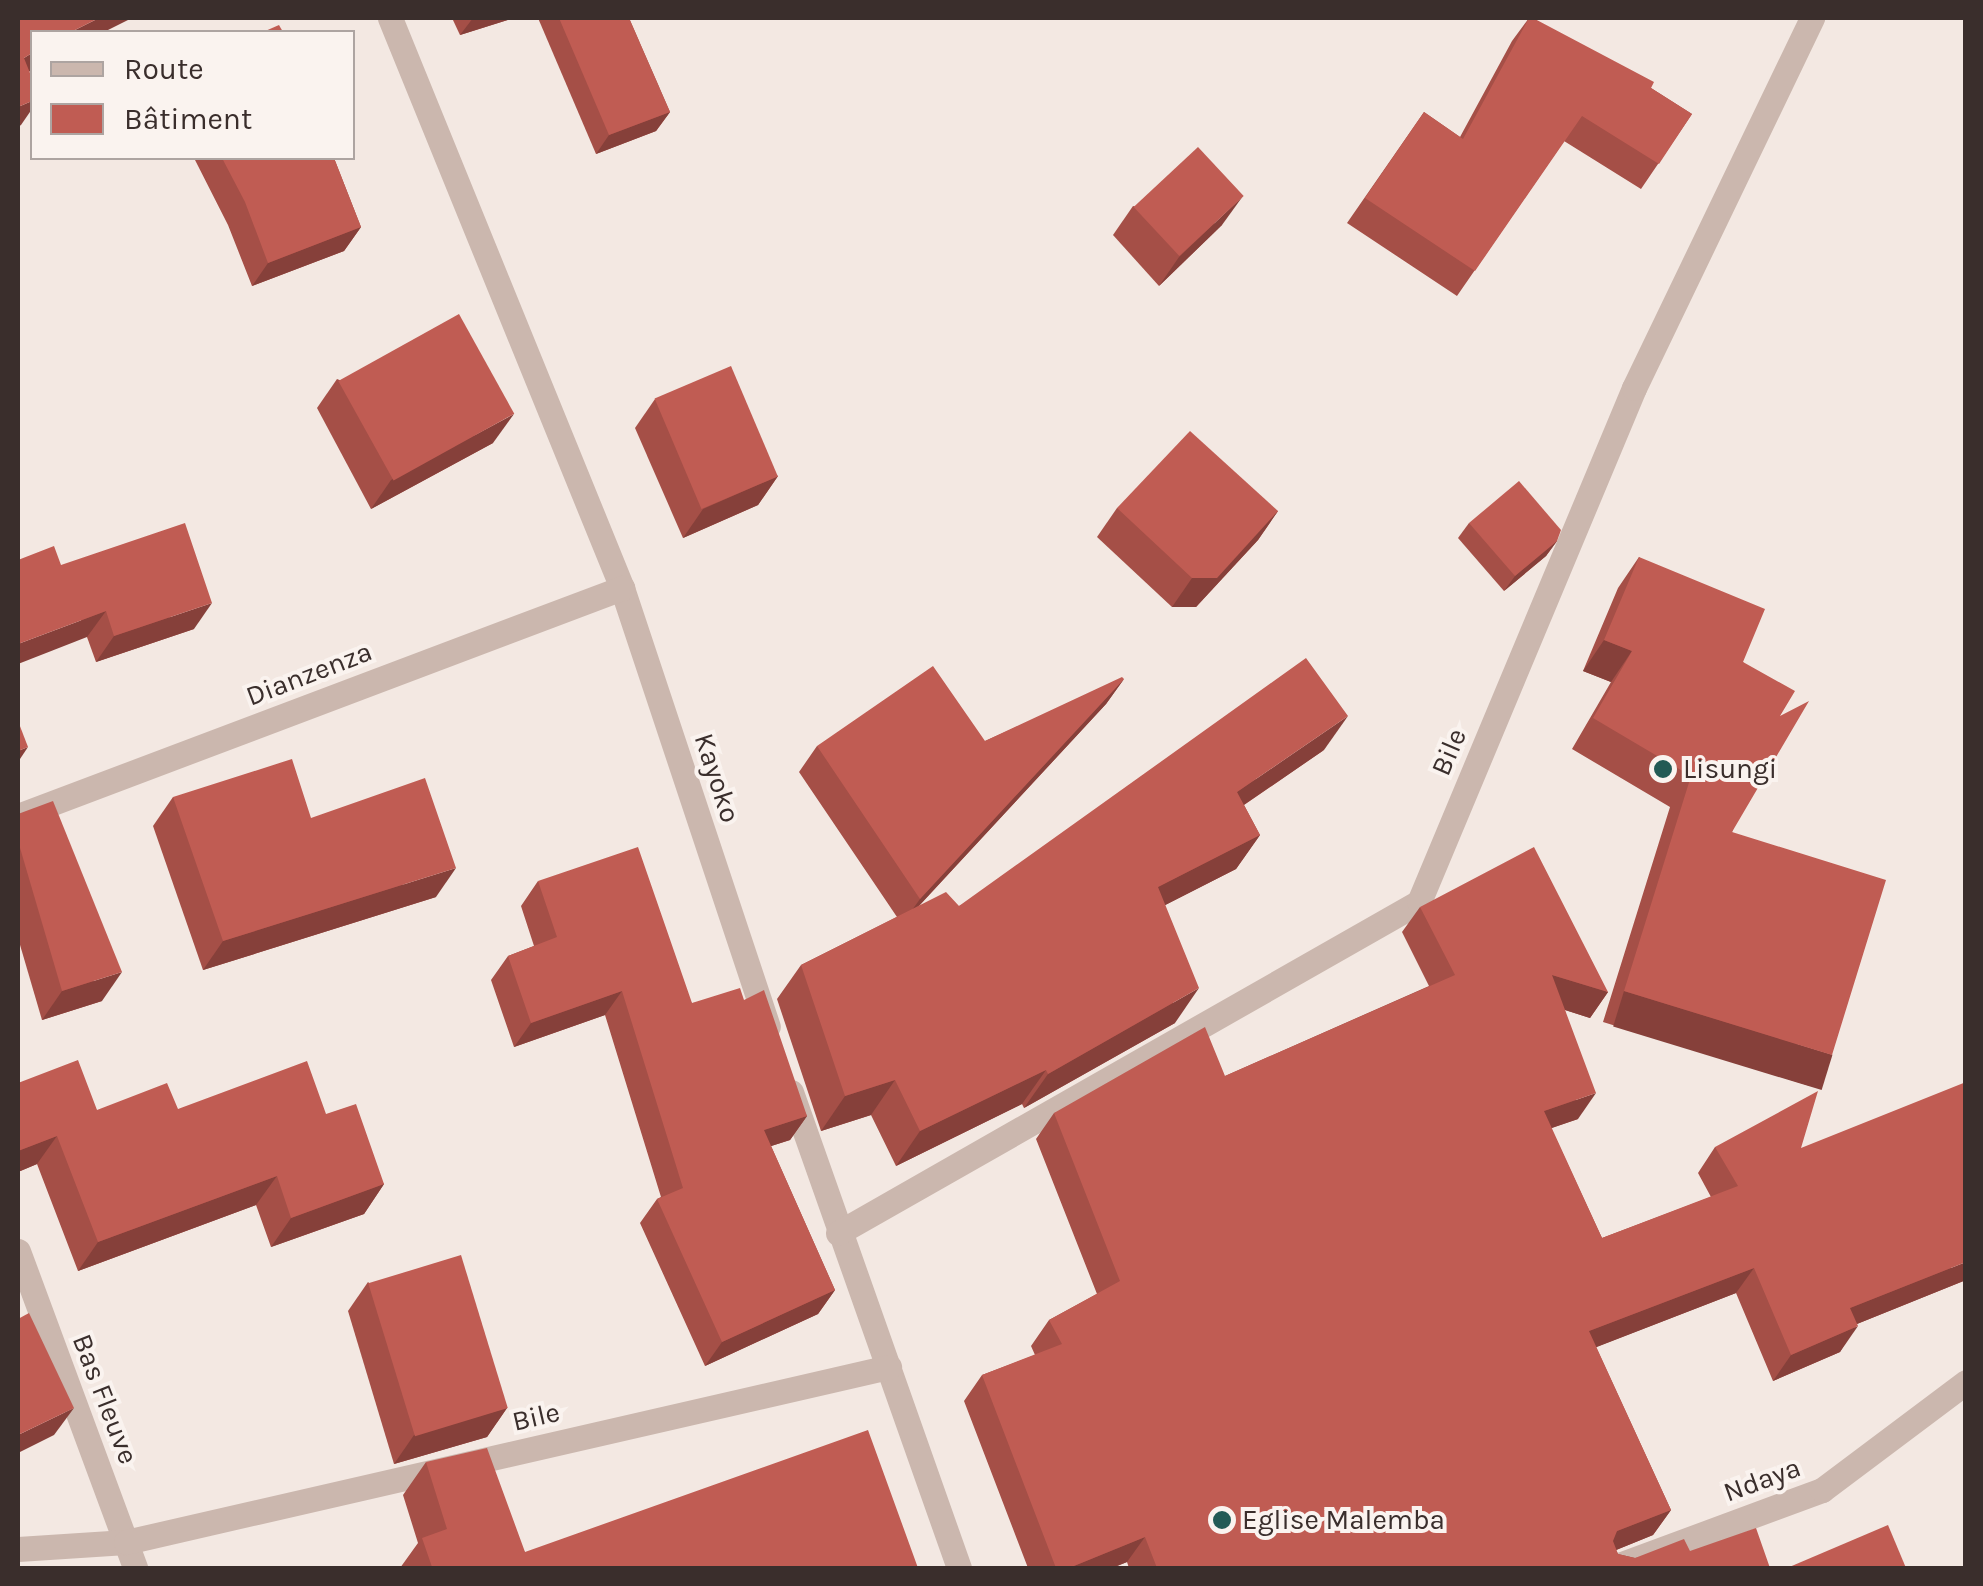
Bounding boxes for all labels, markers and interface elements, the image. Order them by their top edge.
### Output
legend [30,30,355,160]
text: Route [124,51,204,87]
text: Bâtiment [124,101,252,137]
street label: Dianzenza [241,635,377,713]
street label: Bile [1424,723,1474,781]
street label: Kayoko [687,729,747,827]
place label: Lisungi [1683,752,1777,786]
marker: Lisungi [1652,758,1674,780]
street label: Bas Fleuve [65,1329,145,1469]
street label: Bile [509,1395,563,1439]
street label: Ndaya [1719,1451,1805,1509]
place label: Eglise Malemba [1242,1503,1445,1537]
marker: Eglise Malemba [1211,1509,1233,1531]

